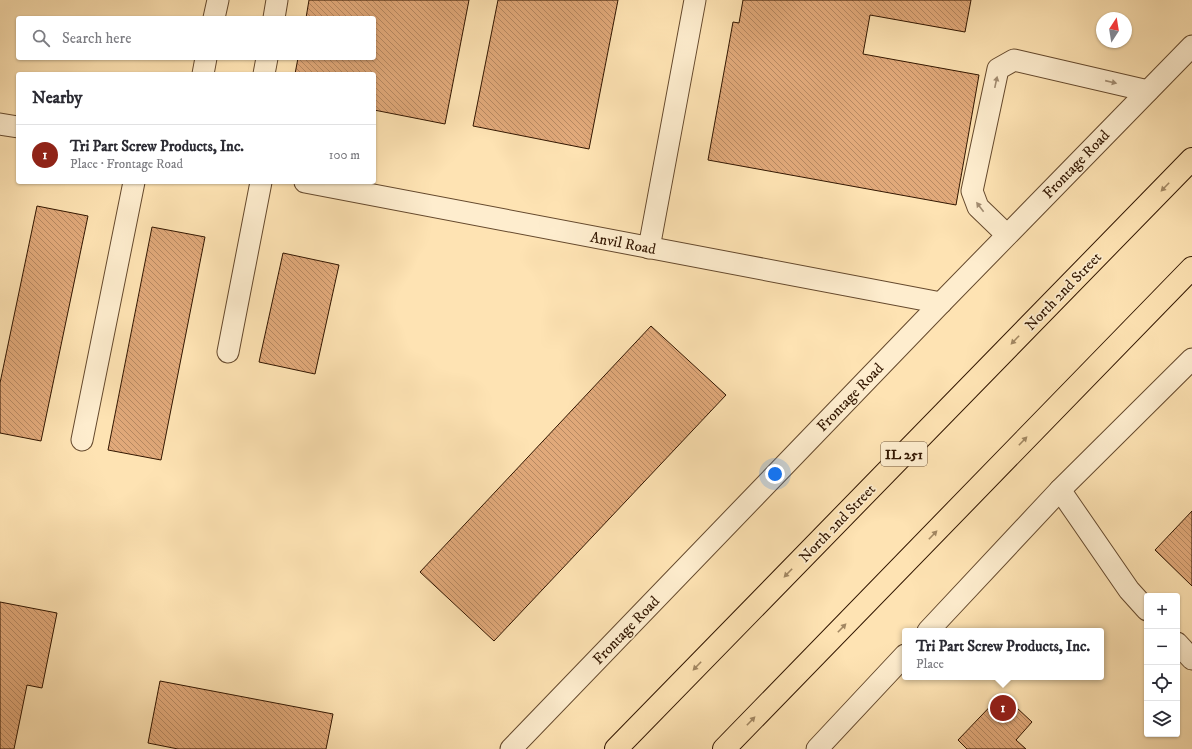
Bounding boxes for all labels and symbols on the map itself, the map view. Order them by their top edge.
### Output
north arrow [1096,12,1132,48]
one-way arrow [993,76,999,88]
one-way arrow [1104,80,1117,86]
street label: Frontage Road [1039,126,1114,203]
one-way arrow [1160,182,1170,192]
one-way arrow [976,202,984,213]
street label: Anvil Road [588,228,658,259]
street label: North 2nd Street [1021,248,1106,335]
one-way arrow [1010,335,1020,345]
street label: Frontage Road [813,359,888,436]
one-way arrow [1018,436,1028,446]
road number: IL 251 [881,442,927,466]
your location [765,464,785,484]
street label: North 2nd Street [795,480,880,567]
one-way arrow [928,530,938,540]
one-way arrow [783,568,793,578]
street label: Frontage Road [589,592,664,669]
one-way arrow [837,623,847,633]
one-way arrow [692,661,702,671]
pin: 1 [990,693,1016,723]
one-way arrow [747,716,756,726]

